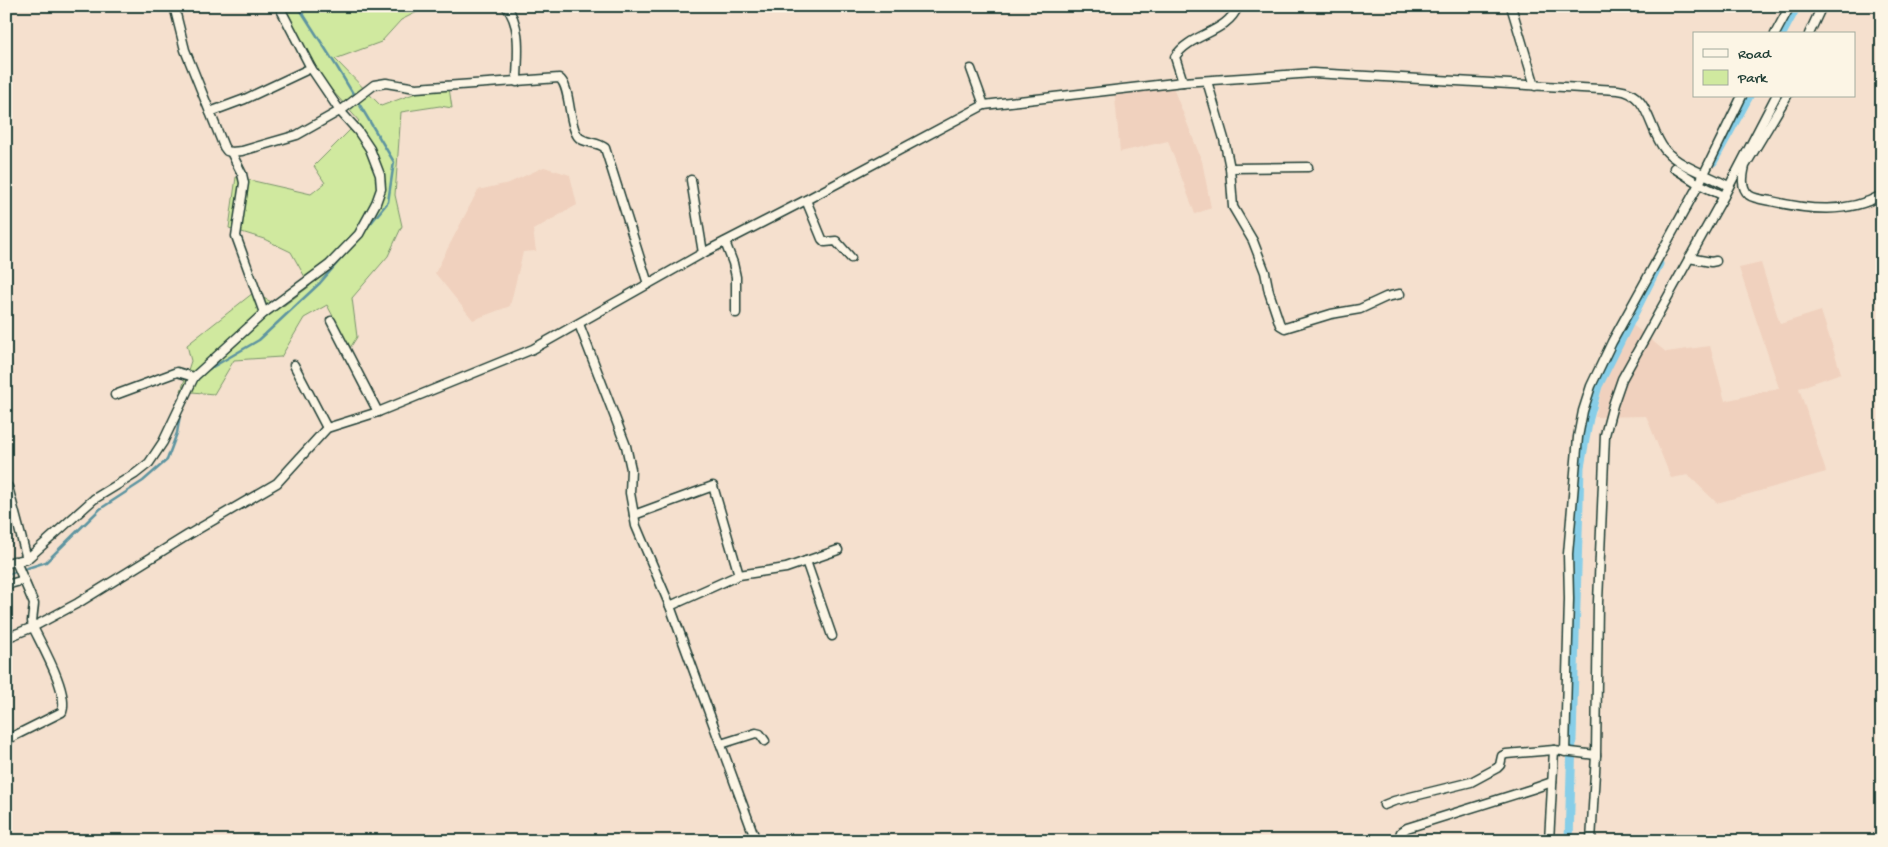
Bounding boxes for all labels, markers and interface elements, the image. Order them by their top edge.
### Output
legend [1693,32,1856,98]
text: Road [1738,46,1772,64]
text: Park [1737,70,1768,88]

